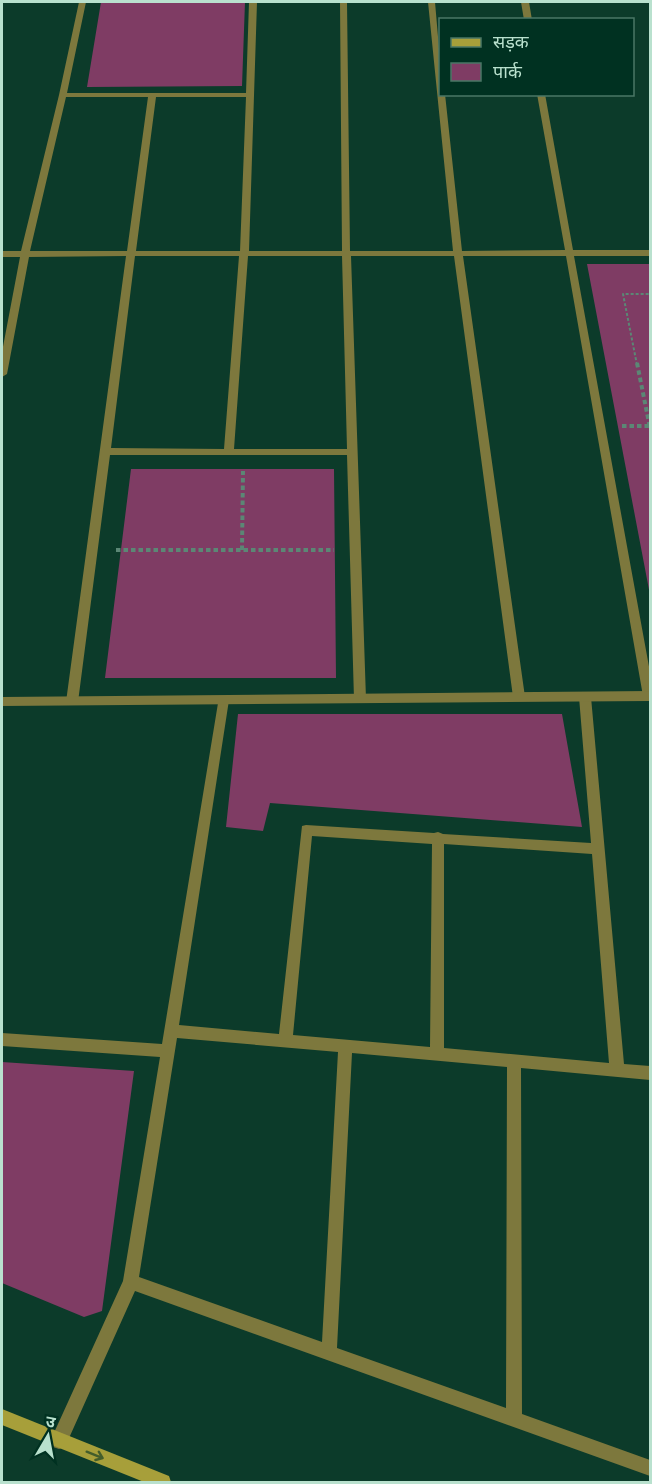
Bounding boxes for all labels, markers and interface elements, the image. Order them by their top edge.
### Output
legend [439,18,634,96]
text: सड़क [493,29,530,53]
text: पार्क [493,59,523,83]
north arrow [18,1406,78,1466]
text: उ [44,1410,58,1433]
one-way arrow [85,1450,103,1461]

